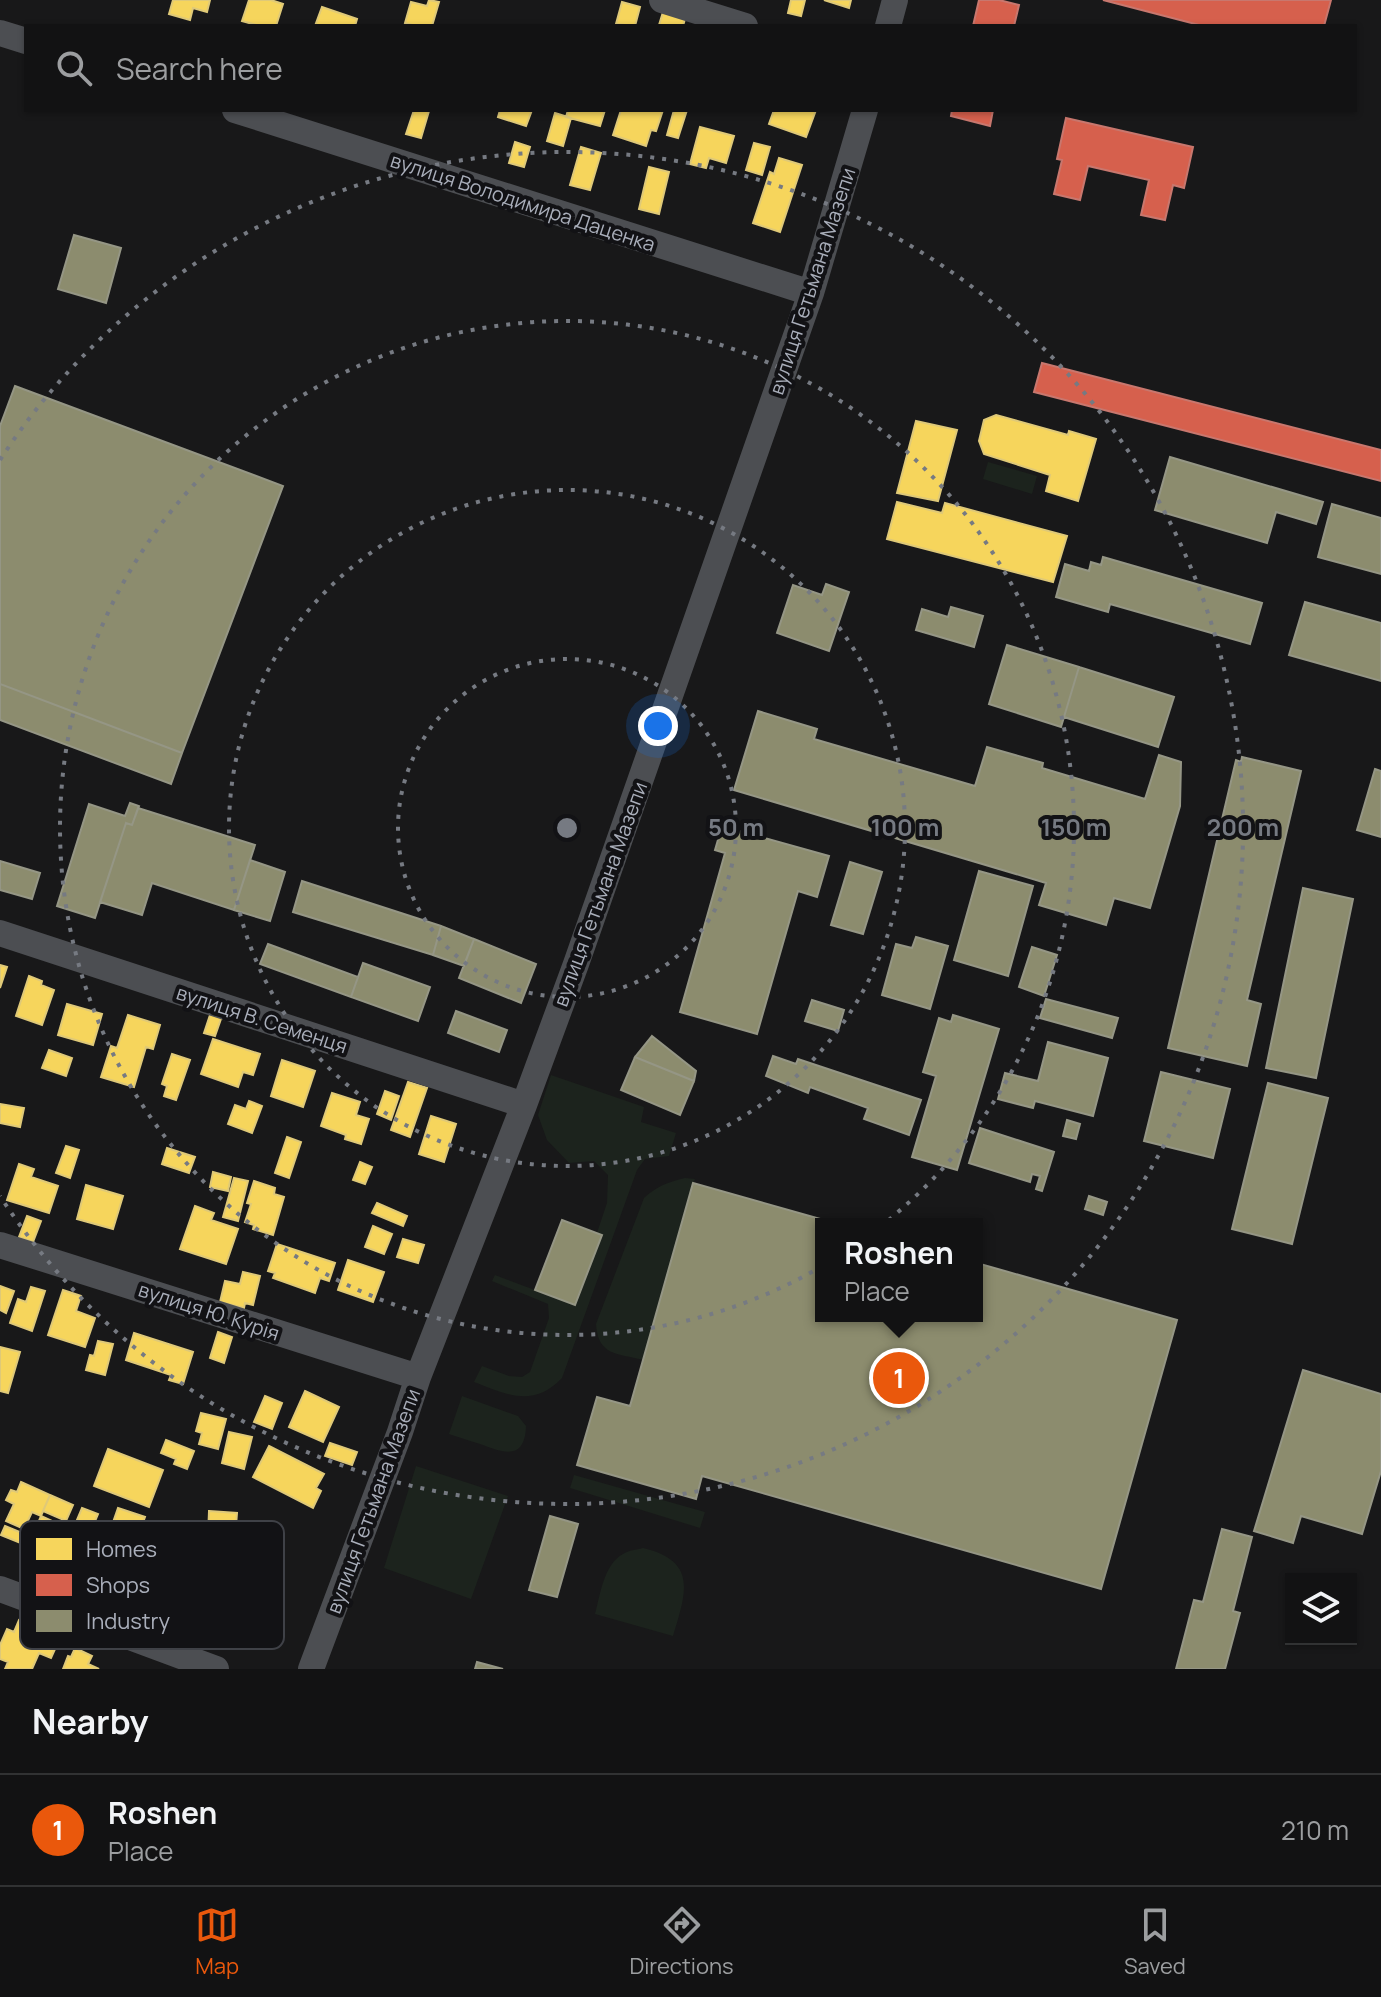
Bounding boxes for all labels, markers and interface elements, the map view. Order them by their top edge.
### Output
search box [24,24,1357,112]
icon: search [52,46,96,90]
text: Search here [116,48,283,89]
street label: вулиця Володимира Даценка [387,146,659,258]
street label: вулиця Гетьмана Мазепи [763,164,861,398]
your location [638,706,678,746]
street label: вулиця Гетьмана Мазепи [547,778,653,1010]
text: 50 m [708,810,764,843]
text: 100 m [871,810,939,843]
text: 150 m [1041,810,1107,843]
text: 200 m [1207,810,1279,843]
centre of rings [553,814,581,842]
street label: вулиця В. Семенця [173,979,351,1059]
popup [815,1218,983,1322]
text: Roshen [844,1232,954,1273]
text: Place [844,1273,910,1309]
street label: вулиця Ю. Курія [135,1276,283,1346]
pin: 1 [873,1348,925,1408]
street label: вулиця Гетьмана Мазепи [320,1385,426,1617]
legend [20,1521,284,1649]
text: Homes [86,1534,157,1564]
text: Shops [86,1570,150,1600]
map controls [1285,1573,1357,1645]
button: layers [1285,1573,1357,1645]
text: Industry [86,1606,170,1636]
text: Nearby [32,1698,148,1744]
text: Roshen [108,1792,217,1833]
text: 1 [52,1812,64,1848]
text: 210 m [1281,1812,1349,1848]
text: Place [108,1833,173,1869]
tab: Map [195,1903,239,1981]
tab: Directions [629,1903,734,1981]
tab: Saved [1124,1903,1186,1981]

